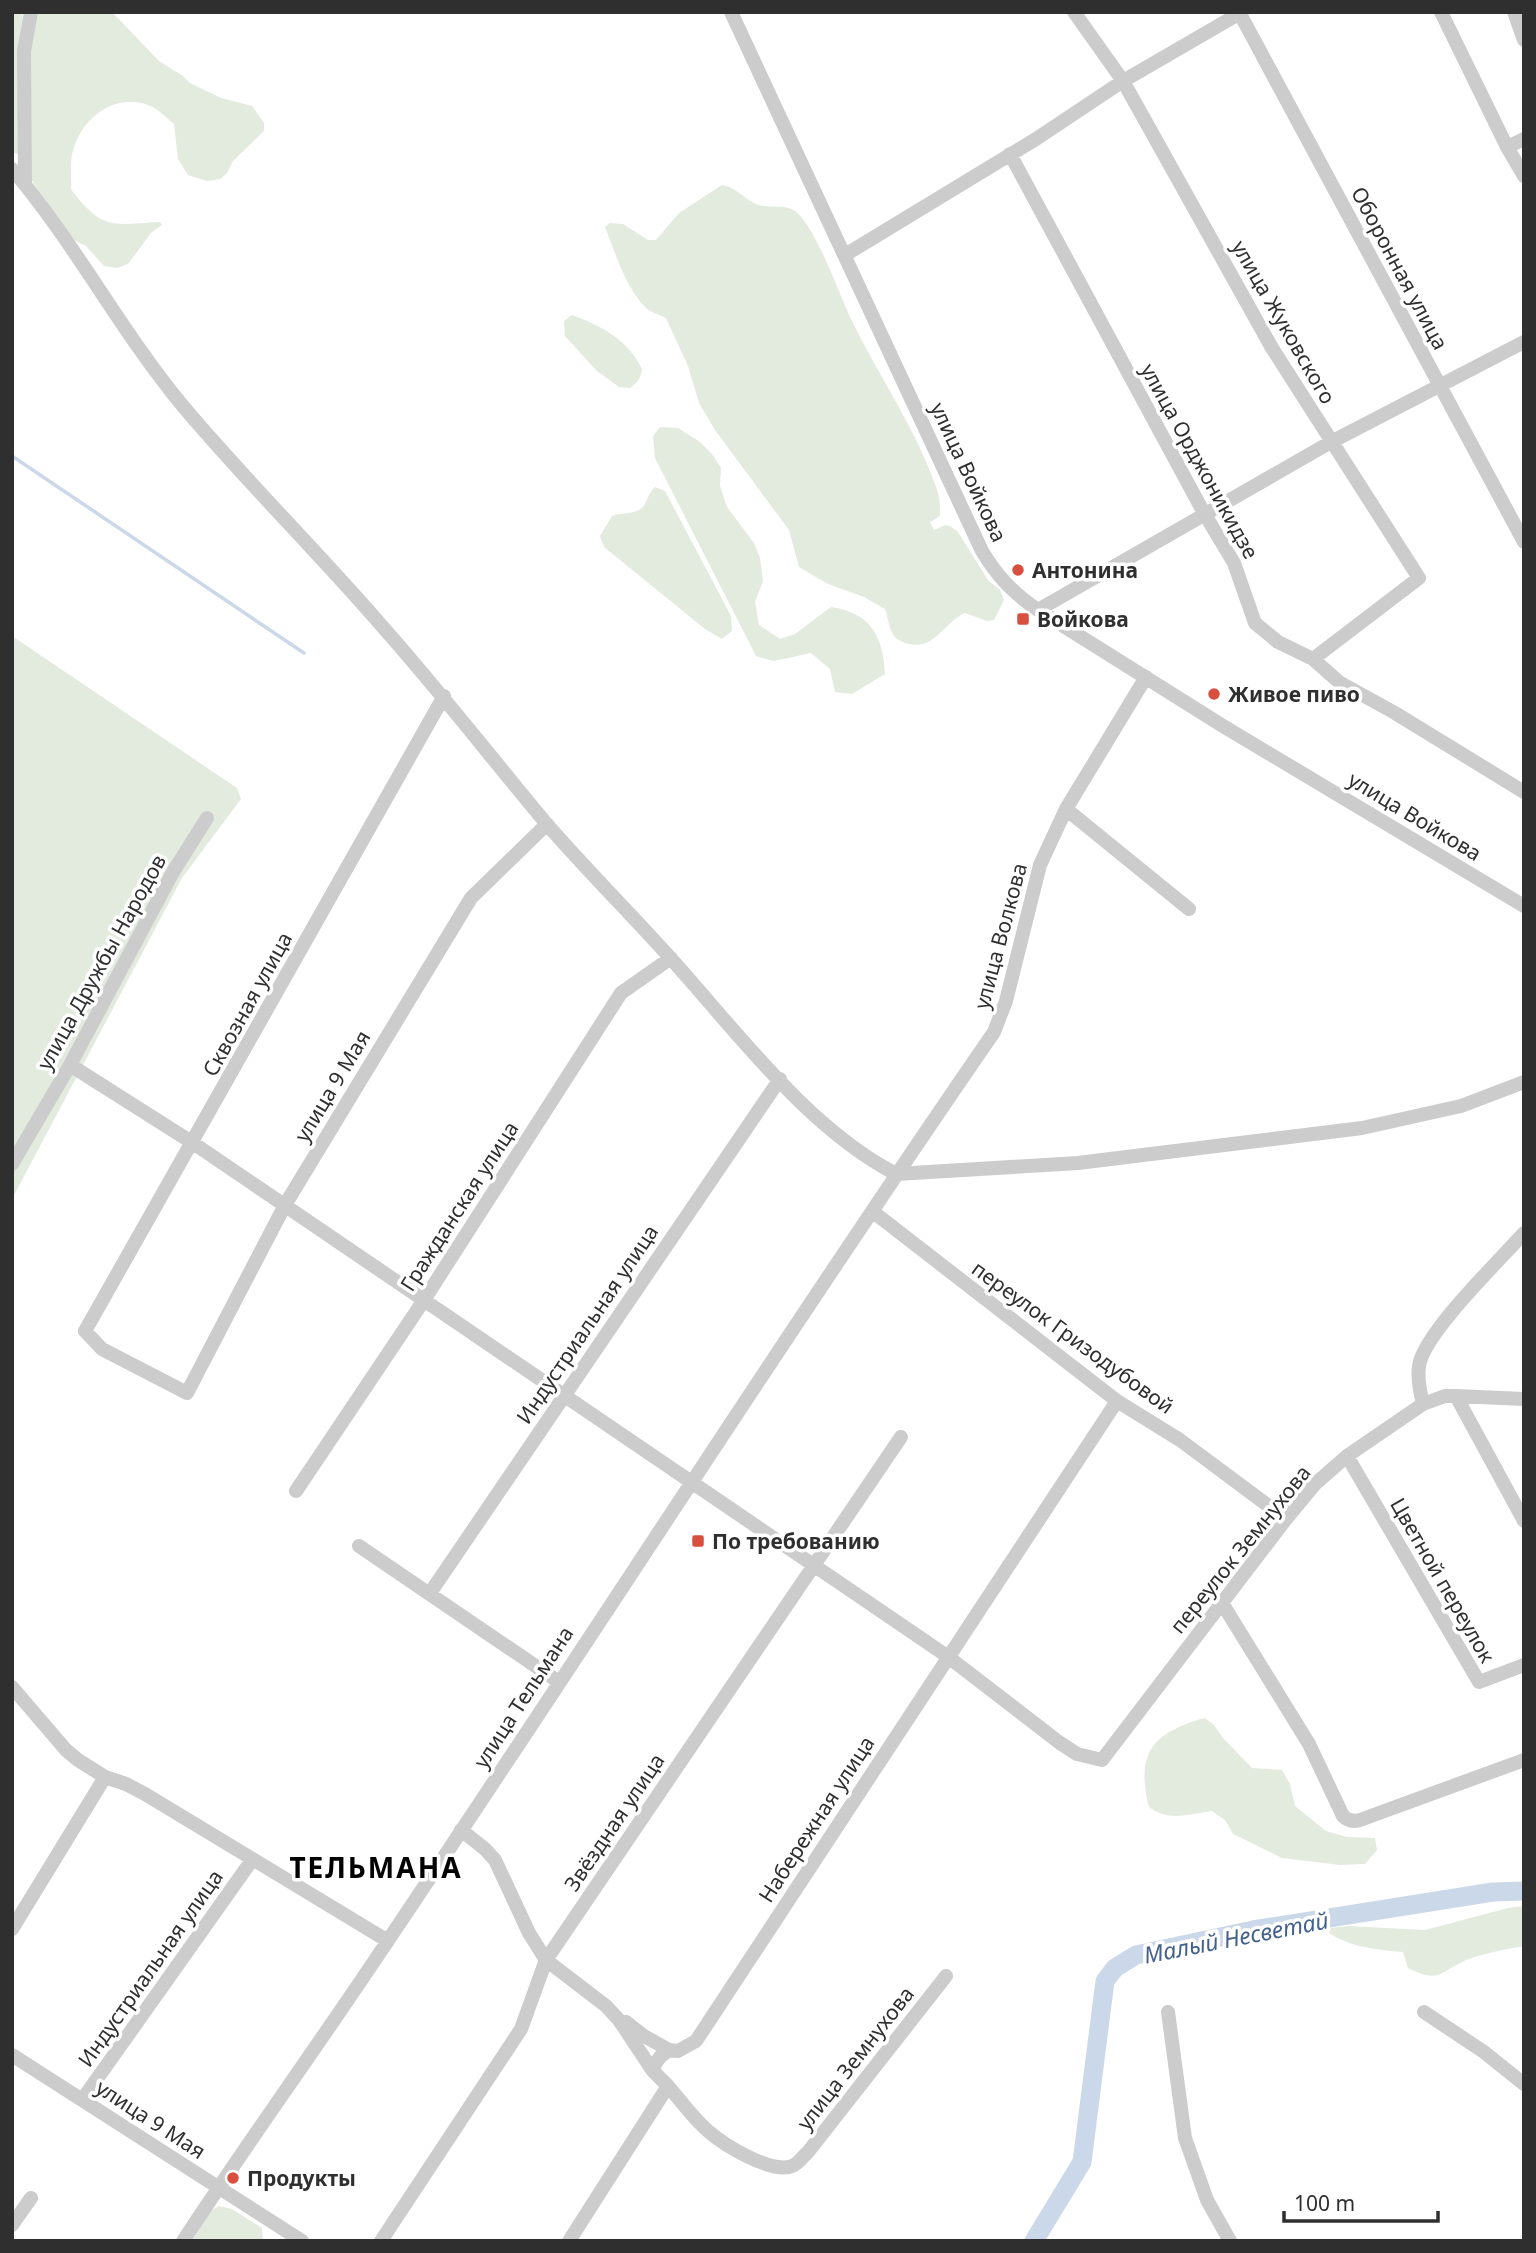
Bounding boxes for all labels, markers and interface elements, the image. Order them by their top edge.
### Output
street label: Оборонная улица [1345,182,1455,354]
street label: улица Жуковского [1226,235,1342,409]
street label: улица Орджоникидзе [1135,358,1265,564]
street label: улица Войкова [924,398,1014,546]
place label: Антонина [1032,556,1138,584]
marker: Антонина [1010,562,1026,578]
place label: Войкова [1037,605,1129,633]
marker: Войкова [1015,611,1031,627]
place label: Живое пиво [1228,680,1360,708]
marker: Живое пиво [1206,686,1222,702]
street label: улица Войкова [1343,765,1487,867]
street label: улица Дружбы Народов [30,849,172,1075]
street label: улица Волкова [967,860,1033,1012]
street label: Сквозная улица [196,927,298,1081]
street label: улица 9 Мая [288,1025,376,1147]
street label: Гражданская улица [394,1116,524,1296]
street label: Индустриальная улица [510,1219,664,1429]
street label: переулок Гризодубовой [966,1254,1180,1420]
street label: переулок Земнухова [1163,1459,1317,1639]
street label: Цветной переулок [1384,1492,1502,1668]
place label: По требованию [712,1527,880,1555]
marker: По требованию [690,1533,706,1549]
street label: улица Тельмана [467,1621,579,1773]
street label: Набережная улица [752,1730,880,1908]
street label: Звёздная улица [558,1748,670,1896]
district label: ТЕЛЬМАНА [289,1848,463,1886]
street label: Индустриальная улица [71,1864,229,2072]
water label: Малый Несветай [1141,1903,1331,1971]
street label: улица Земнухова [790,1981,920,2135]
street label: улица 9 Мая [91,2073,211,2165]
place label: Продукты [247,2164,356,2192]
marker: Продукты [225,2170,241,2186]
scale bar [1284,2180,1438,2224]
text: 100 m [1294,2189,1355,2217]

